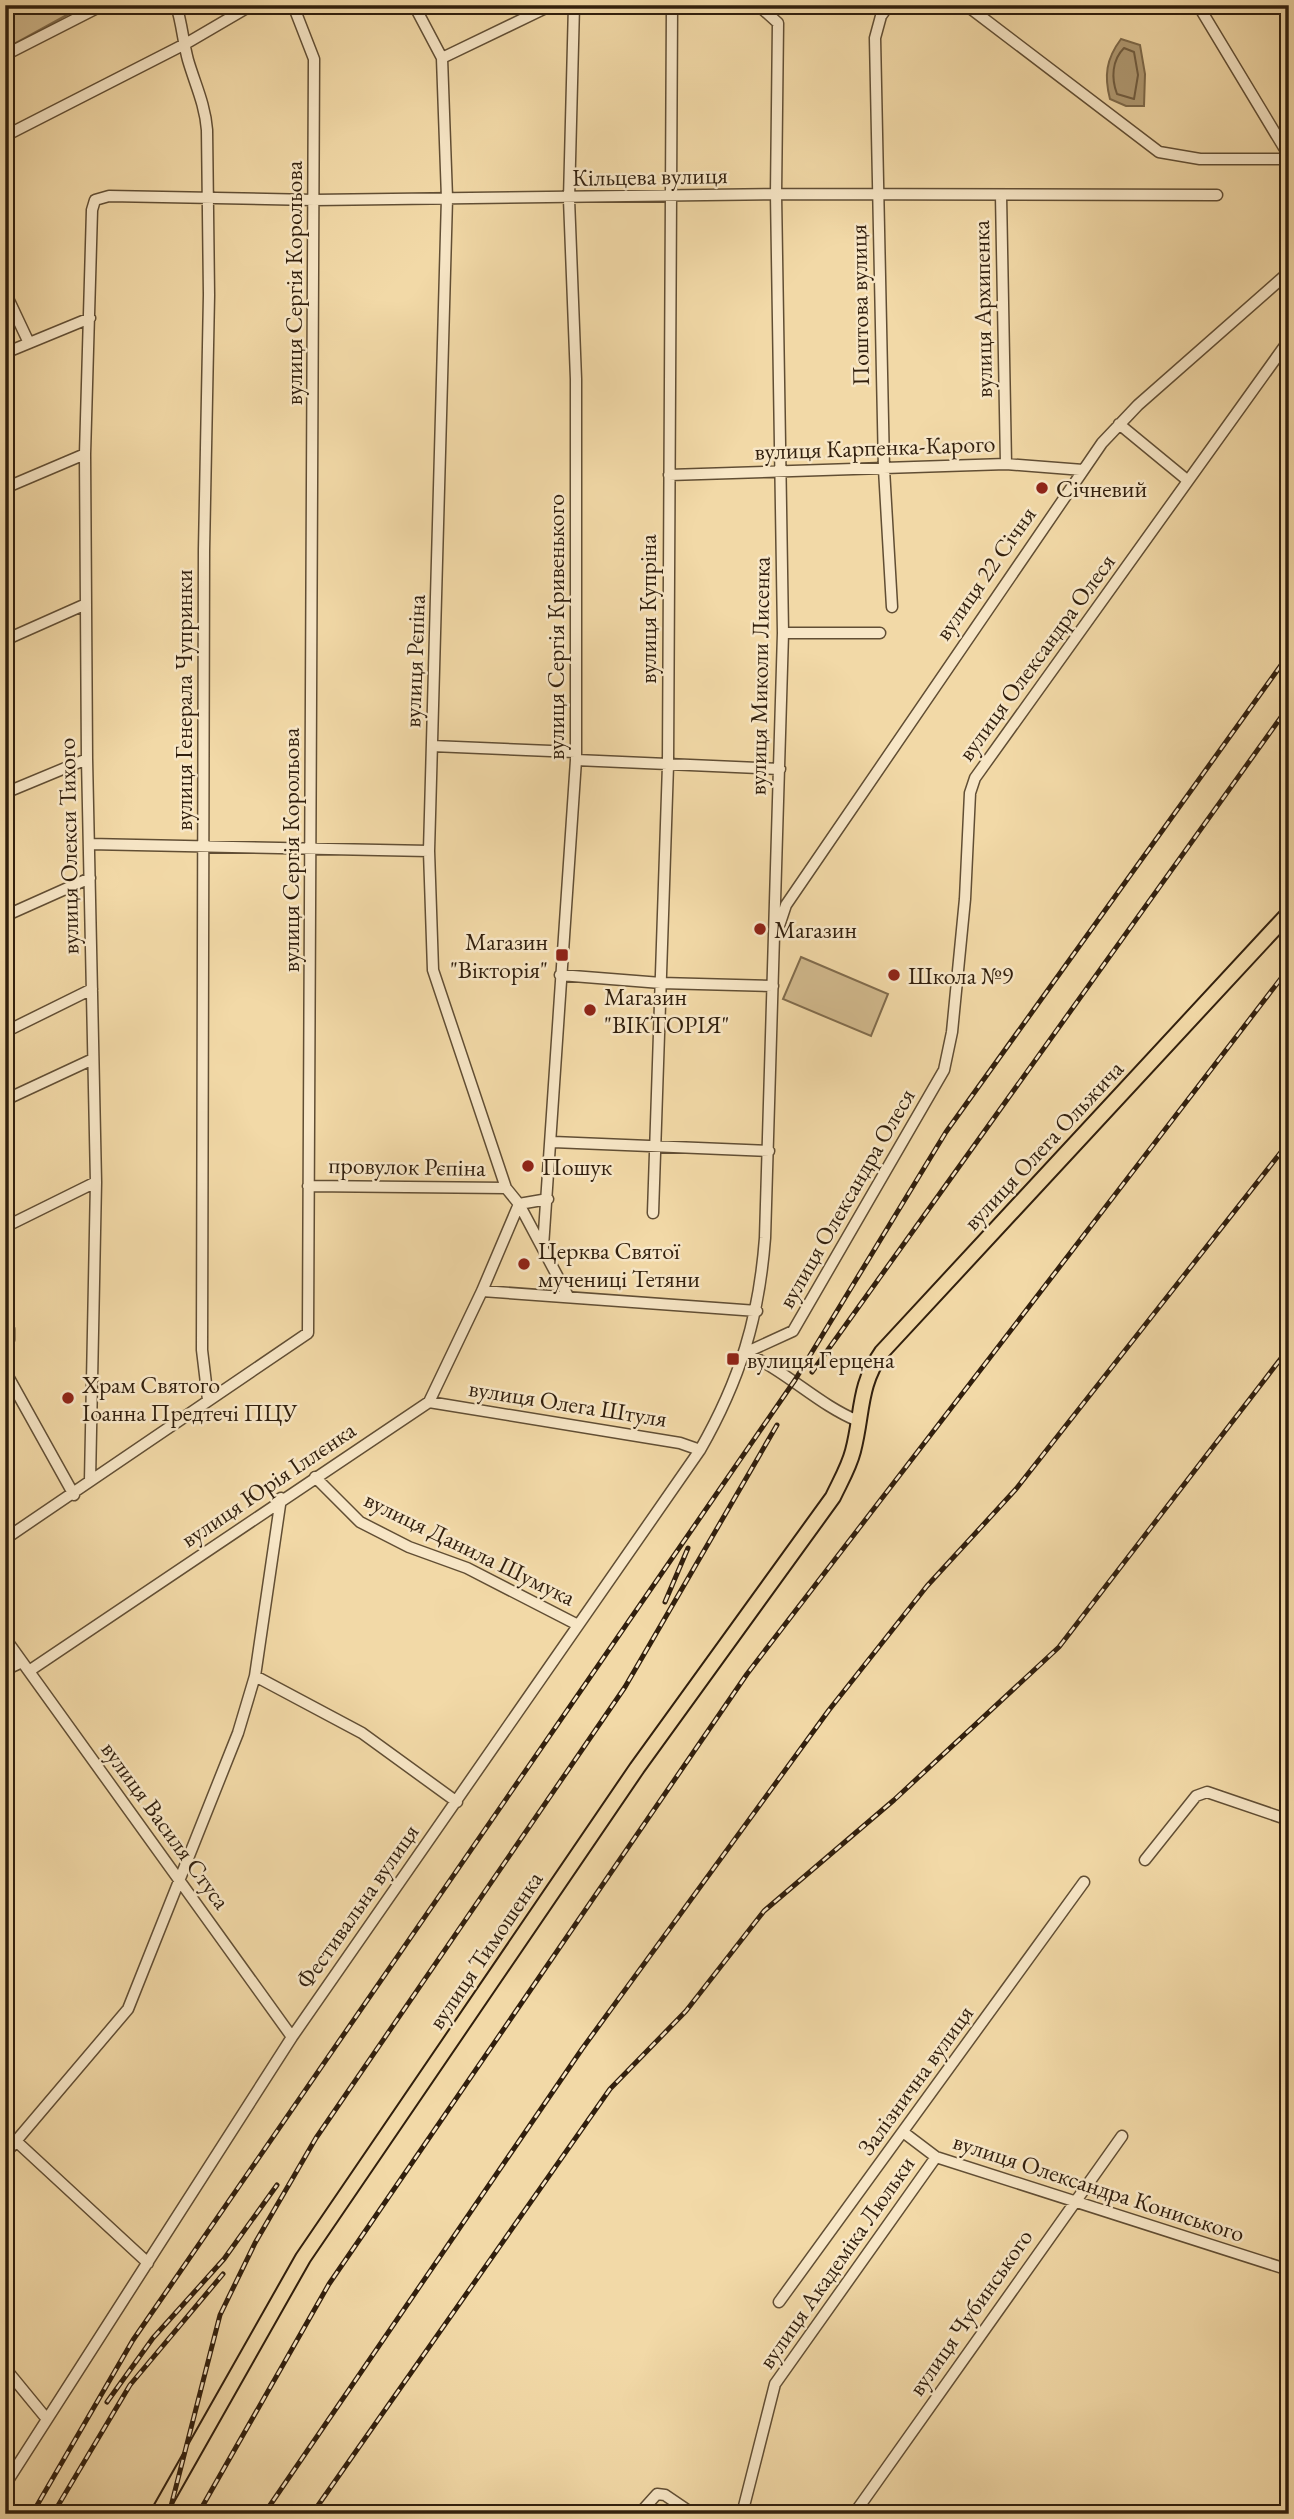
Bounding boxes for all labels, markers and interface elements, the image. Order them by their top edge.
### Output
street label: Кільцева вулиця [572,159,728,193]
street label: вулиця Сергія Корольова [278,160,309,405]
street label: вулиця Архипенка [965,219,999,398]
street label: Поштова вулиця [842,224,876,386]
street label: вулиця Карпенка-Карого [754,427,996,467]
place label: Січневий [1056,473,1147,504]
marker: Січневий [1034,480,1050,496]
street label: вулиця Сергія Кривенького [540,494,571,760]
street label: вулиця 22 Січня [927,500,1043,646]
street label: вулиця Купріна [632,534,663,684]
street label: вулиця Олександра Олеся [950,547,1122,767]
street label: вулиця Миколи Лисенка [741,556,777,796]
street label: вулиця Генерала Чупринки [168,569,199,831]
street label: вулиця Рєпіна [396,593,432,728]
street label: вулиця Сергія Корольова [275,727,306,972]
street label: вулиця Олекси Тихого [51,737,85,955]
place label: Магазин [774,914,857,945]
marker: Магазин [752,921,768,937]
place label: Магазин "Вікторія" [450,926,548,985]
marker: Магазин "Вікторія" [554,947,570,963]
place label: Школа №9 [908,960,1014,991]
marker: Школа №9 [886,967,902,983]
place label: Магазин "ВІКТОРІЯ" [604,981,729,1040]
marker: Магазин "ВІКТОРІЯ" [582,1002,598,1018]
street label: вулиця Олега Ольжича [956,1053,1130,1237]
street label: вулиця Олександра Олеся [770,1082,922,1313]
street label: провулок Рєпіна [328,1149,486,1183]
place label: Пошук [542,1151,613,1182]
marker: Пошук [520,1158,536,1174]
place label: Церква Святої мучениці Тетяни [538,1235,700,1294]
marker: Церква Святої мучениці Тетяни [516,1256,532,1272]
place label: вулиця Герцена [747,1344,895,1375]
marker: вулиця Герцена [725,1351,741,1367]
place label: Храм Святого Іоанна Предтечі ПЦУ [81,1369,298,1428]
street label: вулиця Олега Штуля [467,1372,670,1434]
marker: Храм Святого Іоанна Предтечі ПЦУ [60,1390,76,1406]
street label: вулиця Юрія Іллєнка [175,1414,362,1554]
street label: вулиця Данила Шумука [359,1483,581,1613]
street label: вулиця Василя Стуса [95,1735,238,1916]
street label: Фестивальна вулиця [289,1817,426,1994]
street label: вулиця Тимошенка [421,1865,550,2035]
street label: Залізнична вулиця [850,1999,980,2161]
street label: вулиця Олександра Кониського [949,2125,1249,2249]
street label: вулиця Академіка Люльки [751,2149,921,2375]
street label: вулиця Чубинського [901,2222,1039,2402]

